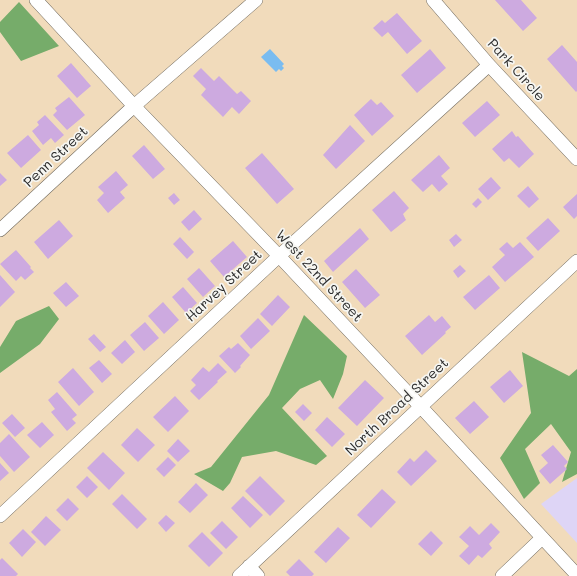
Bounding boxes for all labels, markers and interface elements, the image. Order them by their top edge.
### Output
street label: Park Circle [484,35,548,105]
street label: Penn Street [20,123,92,191]
street label: West 22nd Street [272,227,366,325]
street label: Harvey Street [182,246,266,326]
street label: North Broad Street [342,355,452,459]

